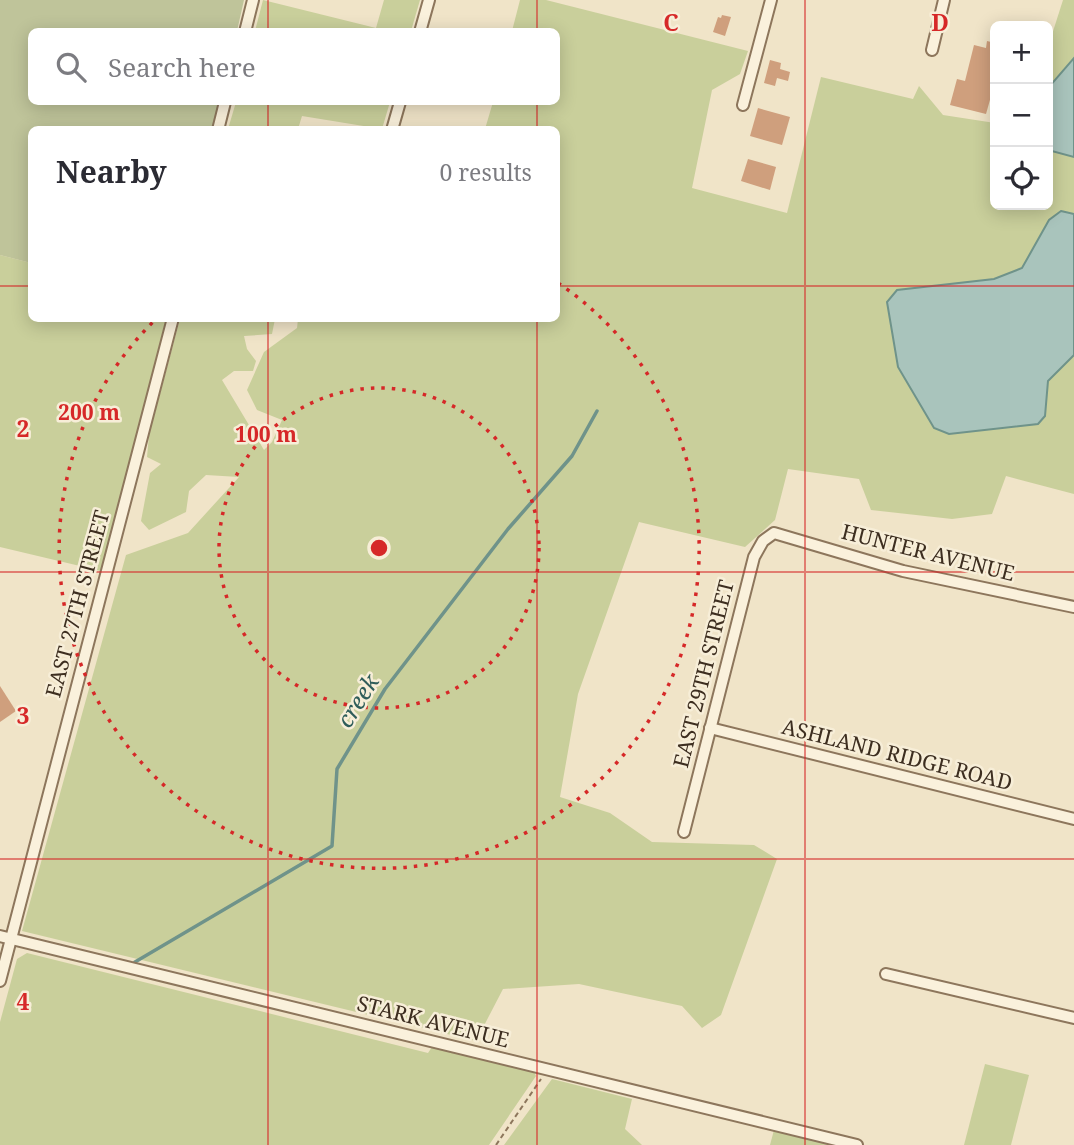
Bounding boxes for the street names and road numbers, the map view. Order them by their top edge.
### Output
street label: EAST 27TH STREET [39,507,115,700]
street label: HUNTER AVENUE [839,517,1018,587]
street label: EAST 29TH STREET [666,577,740,770]
street label: ASHLAND RIDGE ROAD [779,712,1015,796]
street label: STARK AVENUE [354,989,512,1053]

